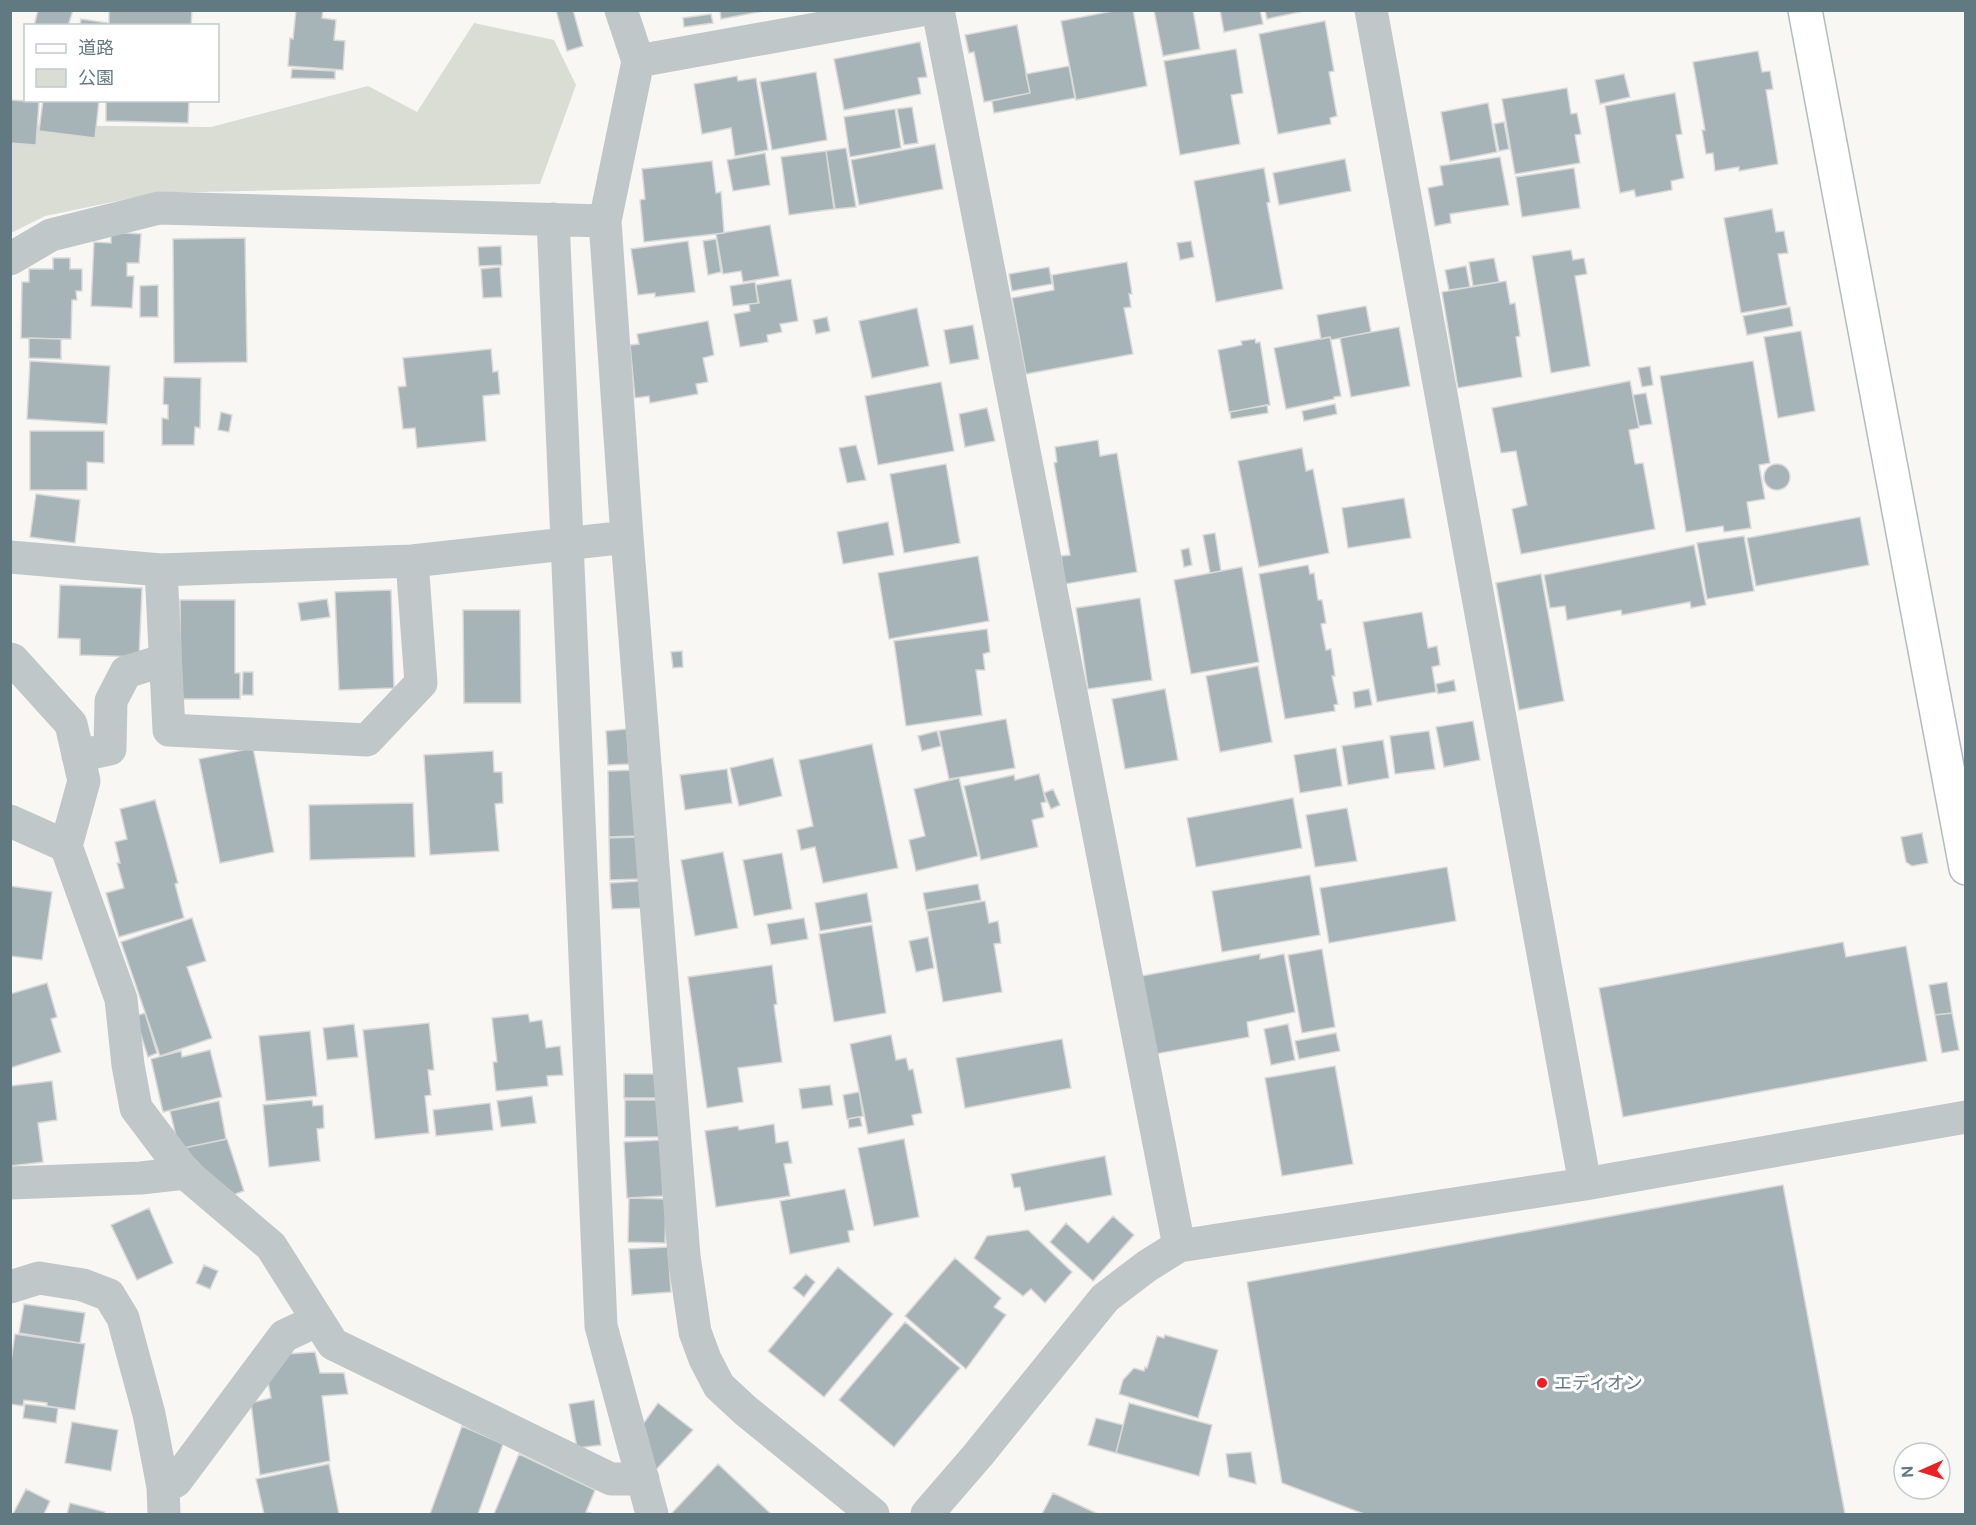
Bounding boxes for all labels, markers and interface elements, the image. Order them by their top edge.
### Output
legend [24,24,219,102]
text: 道路 [78,36,114,60]
text: 公園 [78,66,114,90]
place label: エディオン [1554,1371,1643,1395]
marker: エディオン [1535,1376,1549,1390]
north arrow [1892,1441,1952,1501]
text: N [1897,1465,1918,1478]

